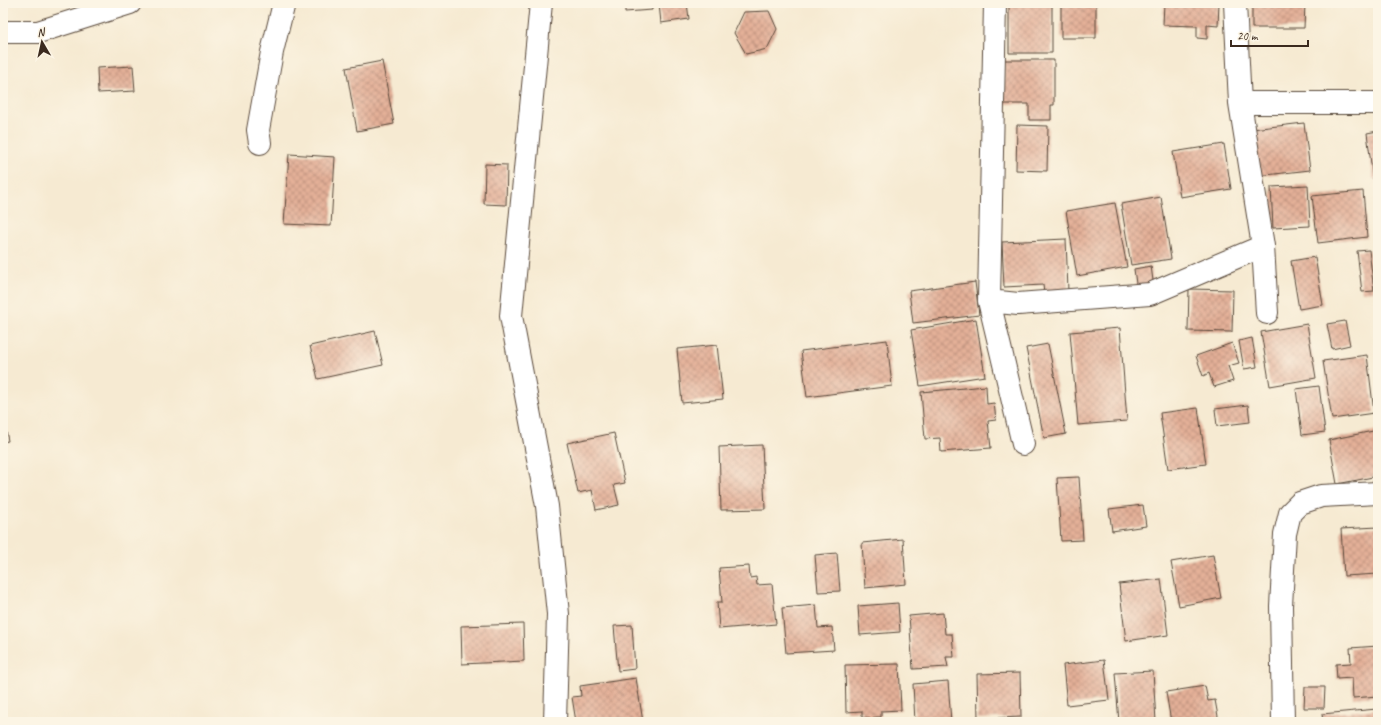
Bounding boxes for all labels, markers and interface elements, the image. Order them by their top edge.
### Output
north arrow [22,22,62,62]
scale bar [1231,22,1308,48]
text: N [36,24,47,40]
text: 20 m [1237,28,1259,44]

